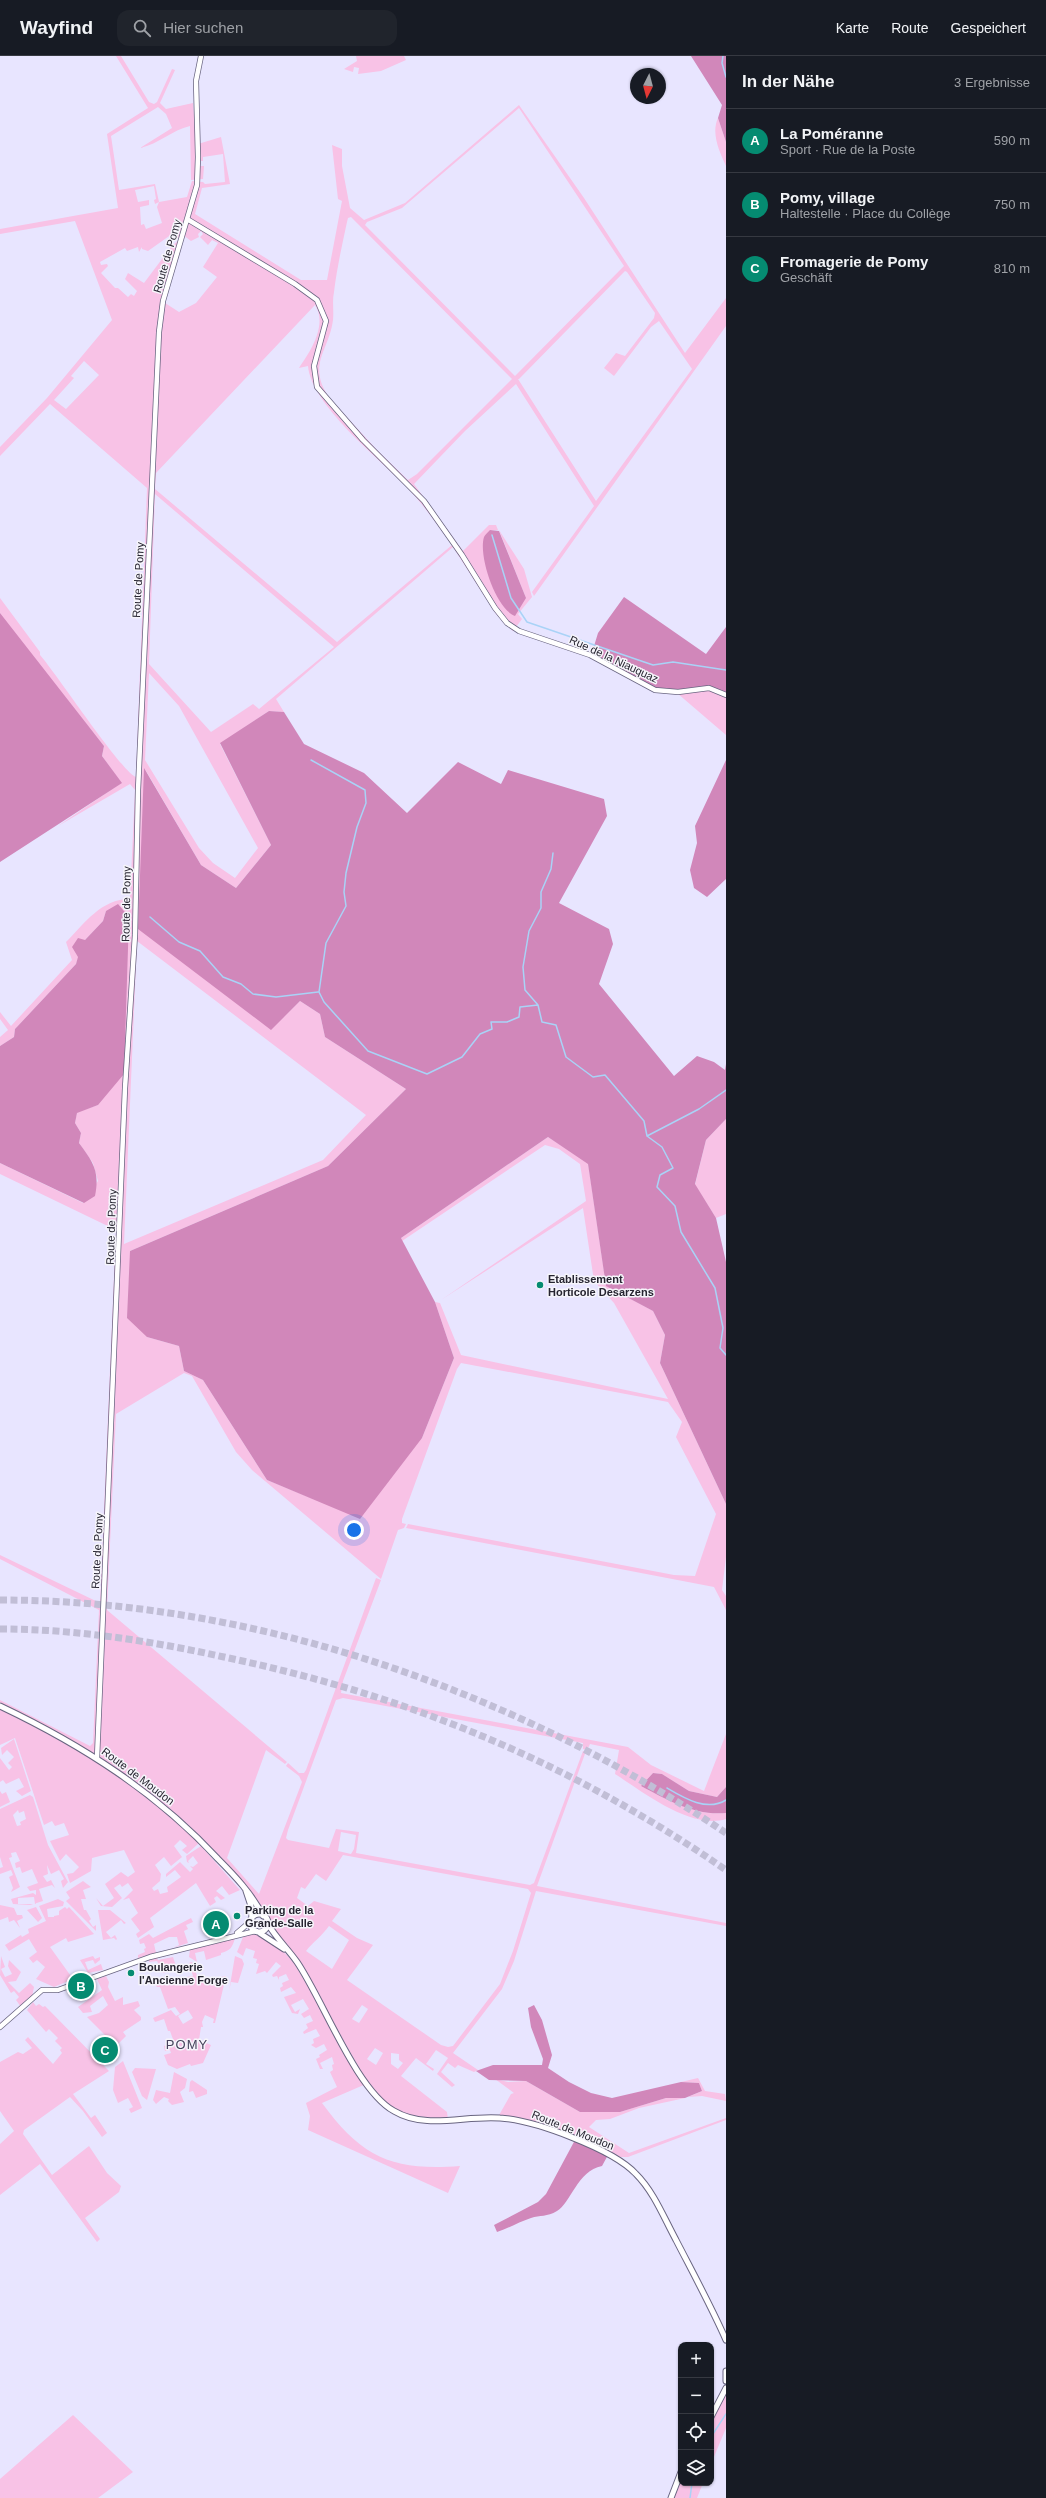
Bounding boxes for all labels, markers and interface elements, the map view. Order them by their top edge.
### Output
search box [117,10,397,46]
text: Wayfind [20,17,93,38]
icon: search [131,17,153,39]
text: Hier suchen [163,19,243,36]
text: Karte [836,20,869,36]
text: Route [891,20,929,36]
text: Gespeichert [951,20,1026,36]
north arrow [630,68,666,104]
text: In der Nähe [742,72,835,91]
text: 3 Ergebnisse [954,75,1030,90]
text: La Poméranne [780,125,883,142]
text: A [750,133,760,148]
text: 590 m [994,133,1030,148]
text: Sport · Rue de la Poste [780,142,915,157]
text: Pomy, village [780,189,875,206]
text: B [750,197,760,212]
text: 750 m [994,197,1030,212]
text: Haltestelle · Place du Collège [780,206,951,221]
street label: Route de Pomy [151,217,183,294]
text: Fromagerie de Pomy [780,253,928,270]
text: C [750,261,760,276]
text: 810 m [994,261,1030,276]
text: Geschäft [780,270,832,285]
street label: Route de Pomy [130,541,146,618]
street label: Rue de la Niauquaz [568,633,660,685]
street label: Route de Pomy [119,865,133,942]
street label: Route de Pomy [104,1188,118,1265]
place label: Etablissement Horticole Desarzens [548,1273,654,1298]
marker: Etablissement Horticole Desarzens [535,1280,545,1290]
street label: Route de Pomy [89,1512,105,1589]
your location [344,1520,364,1540]
street label: Route de Moudon [99,1745,177,1807]
place label: Parking de la Grande-Salle [245,1904,314,1929]
pin: A [203,1909,229,1939]
marker: Parking de la Grande-Salle [232,1911,242,1921]
place label: Boulangerie l'Ancienne Forge [139,1961,228,1986]
marker: Boulangerie l'Ancienne Forge [126,1968,136,1978]
pin: B [68,1971,94,2001]
pin: C [92,2035,118,2065]
district label: POMY [166,2037,208,2052]
street label: Route de Moudon [530,2108,616,2152]
map controls [678,2342,714,2486]
button: + [678,2342,714,2378]
button: − [678,2378,714,2414]
button: locate [678,2414,714,2450]
button: layers [678,2450,714,2486]

